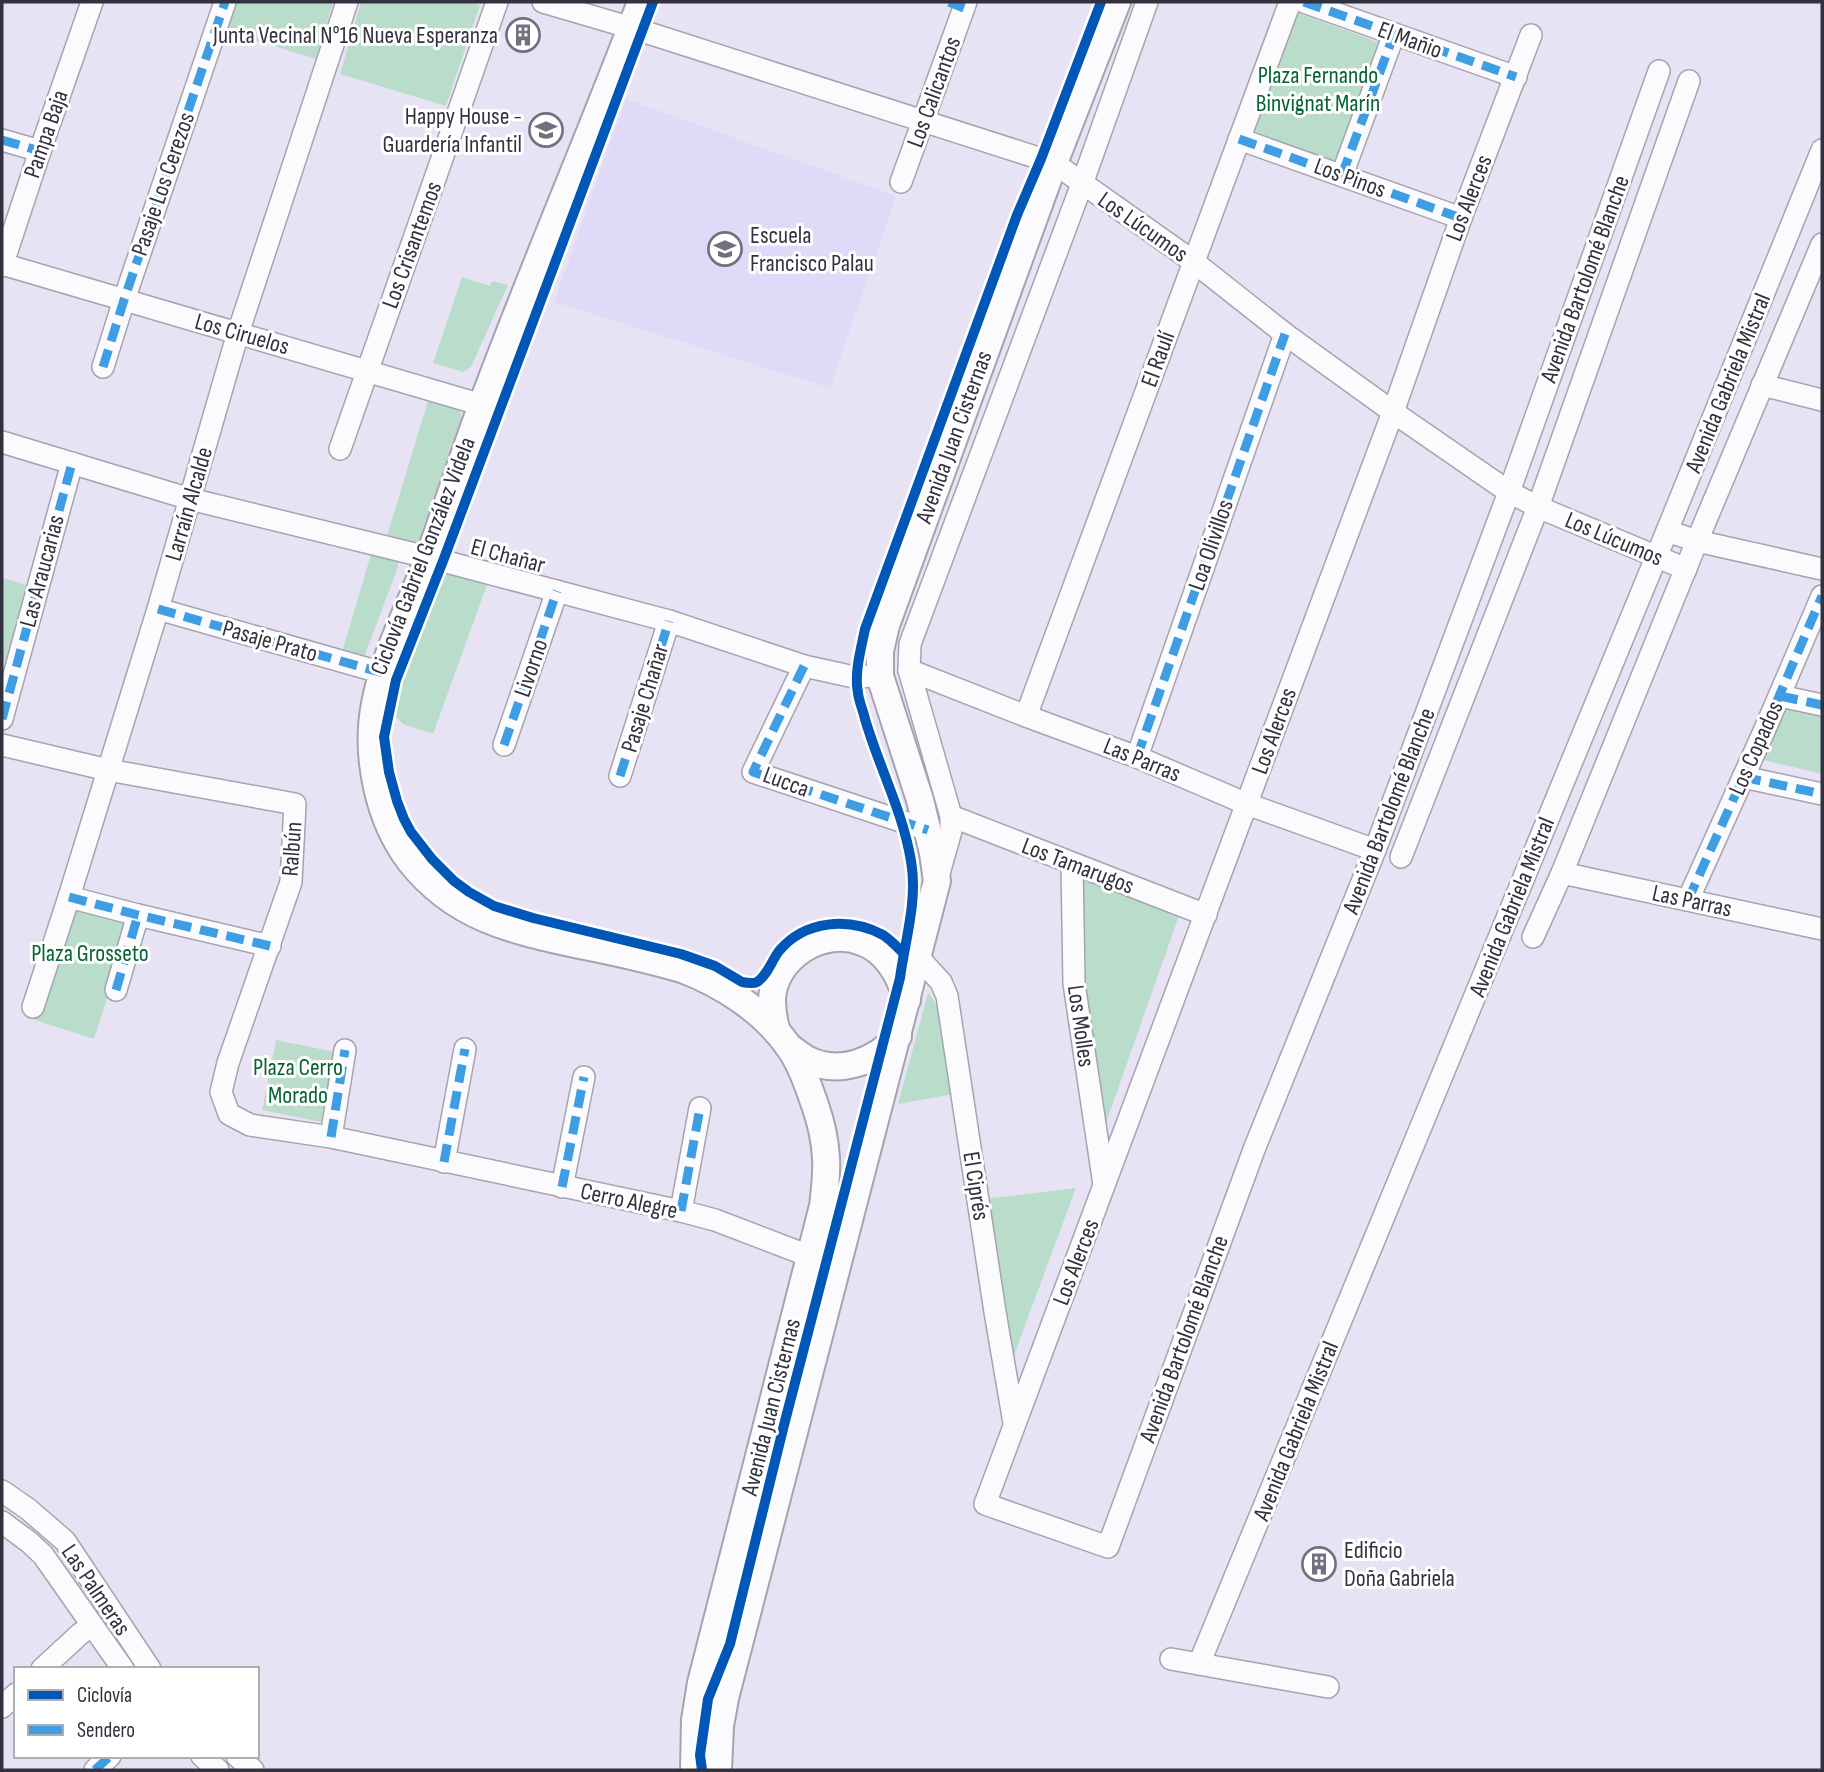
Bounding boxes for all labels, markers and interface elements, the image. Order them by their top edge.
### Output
street label: El Mañio [1374,15,1446,65]
building icon: Junta Vecinal N°16 Nueva Esperanza [504,16,542,54]
place label: Junta Vecinal N°16 Nueva Esperanza [212,21,498,50]
street label: Los Calicantos [901,33,967,151]
park label: Plaza Fernando Binvignat Marín [1256,61,1380,118]
street label: Pampa Baja [17,86,75,182]
place label: Happy House - Guardería Infantil [382,102,522,159]
street label: Pasaje Los Cerezos [125,109,201,259]
school or university icon: Happy House - Guardería Infantil [527,111,565,149]
street label: Los Alerces [1439,151,1499,245]
street label: Los Pinos [1310,152,1390,204]
street label: Avenida Bartolomé Blanche [1534,171,1636,387]
street label: Los Crisantemos [376,178,448,312]
street label: Los Lúcumos [1092,185,1194,269]
place label: Escuela Francisco Palau [750,221,874,278]
school or university icon: Escuela Francisco Palau [706,230,744,268]
street label: Avenida Gabriela Mistral [1678,289,1777,478]
street label: Los Ciruelos [192,307,292,361]
street label: El Raulí [1135,327,1182,391]
street label: Avenida Juan Cisternas [909,347,999,528]
street label: Ciclovía Gabriel González Videla [364,433,482,679]
street label: Larraín Alcalde [159,444,219,564]
street label: Loa Olivillos [1182,496,1240,594]
street label: Los Lúcumos [1561,505,1667,573]
street label: Las Araucarias [13,512,71,630]
street label: El Chañar [468,532,548,580]
street label: Pasaje Prato [219,614,321,668]
street label: Livorno [508,635,554,701]
street label: Pasaje Chañar [615,640,675,756]
street label: Los Alerces [1245,684,1303,778]
street label: Los Copados [1722,696,1790,800]
street label: Avenida Bartolomé Blanche [1336,704,1442,919]
street label: Las Parras [1099,731,1185,789]
street label: Lucca [759,760,813,804]
street label: Avenida Gabriela Mistral [1462,813,1561,1002]
street label: Ralbún [276,821,308,877]
street label: Los Tamarugos [1018,831,1138,901]
street label: Las Parras [1649,878,1735,924]
park label: Plaza Grosseto [31,939,149,968]
street label: Los Molles [1061,983,1101,1069]
park label: Plaza Cerro Morado [253,1053,343,1110]
street label: El Ciprés [956,1150,996,1222]
street label: Cerro Alegre [578,1177,680,1225]
street label: Los Alerces [1046,1215,1106,1309]
street label: Avenida Bartolomé Blanche [1133,1231,1235,1447]
street label: Avenida Juan Cisternas [735,1316,807,1499]
street label: Avenida Gabriela Mistral [1246,1337,1345,1526]
place label: Edificio Doña Gabriela [1344,1536,1455,1593]
street label: Las Palmeras [55,1539,137,1641]
building icon: Edificio Doña Gabriela [1300,1545,1338,1583]
legend [14,1667,259,1758]
text: Ciclovía [77,1683,132,1708]
text: Sendero [77,1718,135,1743]

